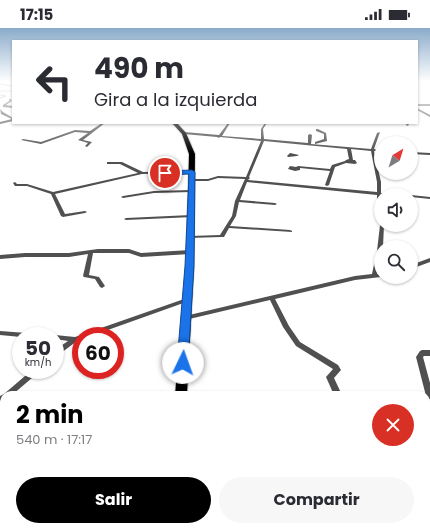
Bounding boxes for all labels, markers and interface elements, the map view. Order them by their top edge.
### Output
text: 17:15 [20,4,53,25]
text: 490 m [94,49,184,88]
icon: left [28,56,80,108]
text: Gira a la izquierda [94,87,257,112]
north arrow [374,136,418,180]
map controls [374,136,418,284]
pin [148,156,182,190]
icon: arrive [154,162,176,184]
button: sound [374,188,418,232]
button: search [374,240,418,284]
speed limit sign: 60 [72,327,124,379]
text: 50 [25,334,51,362]
position arrow [162,342,204,384]
text: km/h [25,355,51,370]
text: 2 min [16,398,83,431]
button: close [372,404,414,446]
text: 540 m · 17:17 [16,430,92,449]
button: Salir [16,477,211,523]
button: Compartir [219,477,414,523]

